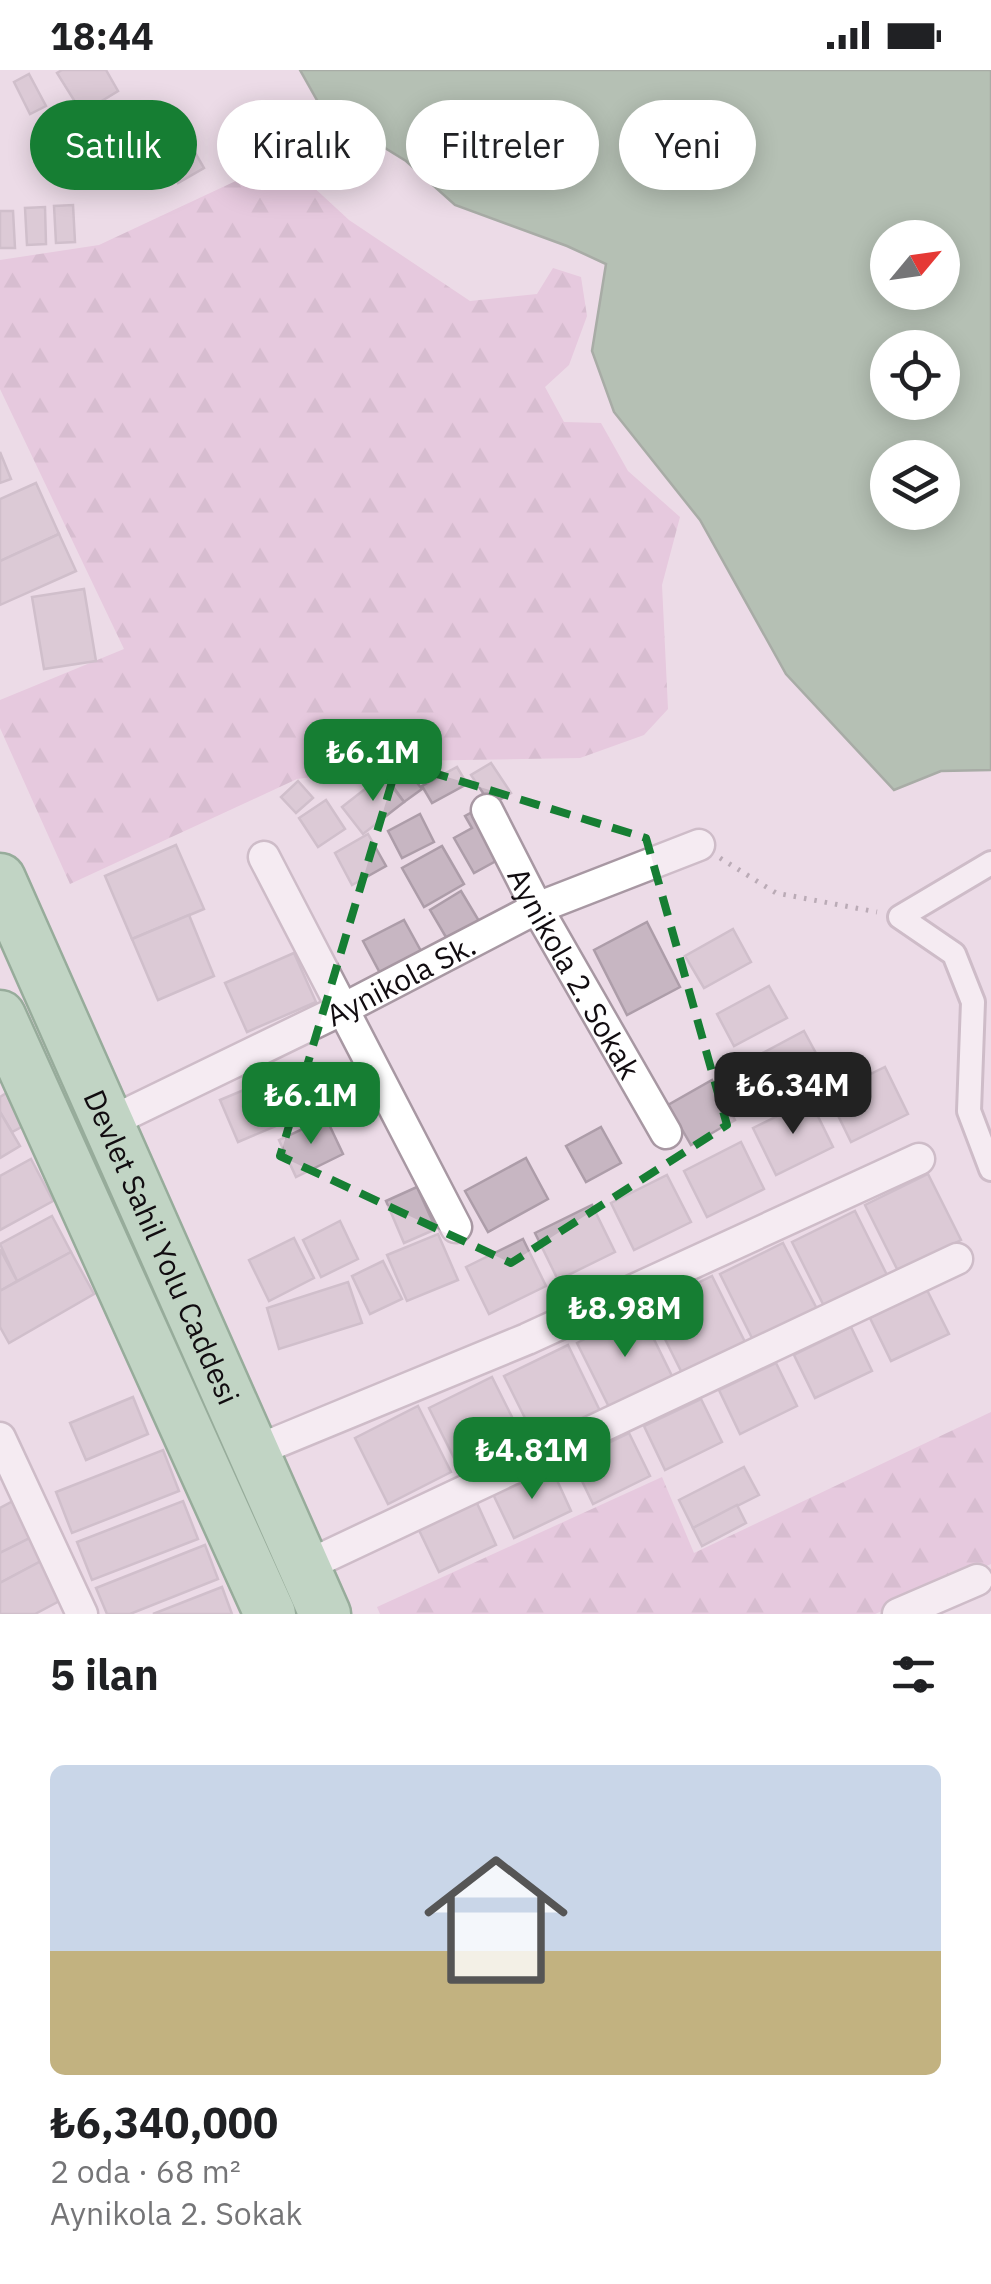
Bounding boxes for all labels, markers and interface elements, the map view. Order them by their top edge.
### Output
text: 18:44 [50,11,154,60]
chip: Satılık [30,100,197,190]
chip: Kiralık [217,100,386,190]
chip: Filtreler [406,100,599,190]
chip: Yeni [619,100,756,190]
north arrow [870,220,960,310]
map controls [870,220,960,530]
button: locate [870,330,960,420]
button: layers [870,440,960,530]
pin: ₺6.1M [303,719,443,804]
text: ₺6.1M [326,730,420,772]
street label: Aynikola 2. Sokak [500,860,650,1086]
street label: Aynikola Sk. [319,924,482,1034]
pin: ₺6.34M [712,1052,874,1137]
pin: ₺6.1M [241,1062,381,1147]
text: ₺6.34M [736,1063,850,1105]
text: ₺6.1M [264,1073,358,1115]
street label: Devlet Sahil Yolu Caddesi [76,1083,249,1410]
pin: ₺8.98M [544,1275,706,1360]
text: ₺8.98M [568,1286,682,1328]
pin: ₺4.81M [451,1417,613,1502]
text: ₺4.81M [475,1428,589,1470]
text: 5 ilan [50,1647,159,1702]
icon: filters [886,1647,941,1702]
icon: home [406,1830,586,2010]
text: ₺6,340,000 [50,2095,278,2150]
text: 2 oda · 68 m² [50,2150,241,2192]
text: Aynikola 2. Sokak [50,2192,302,2234]

